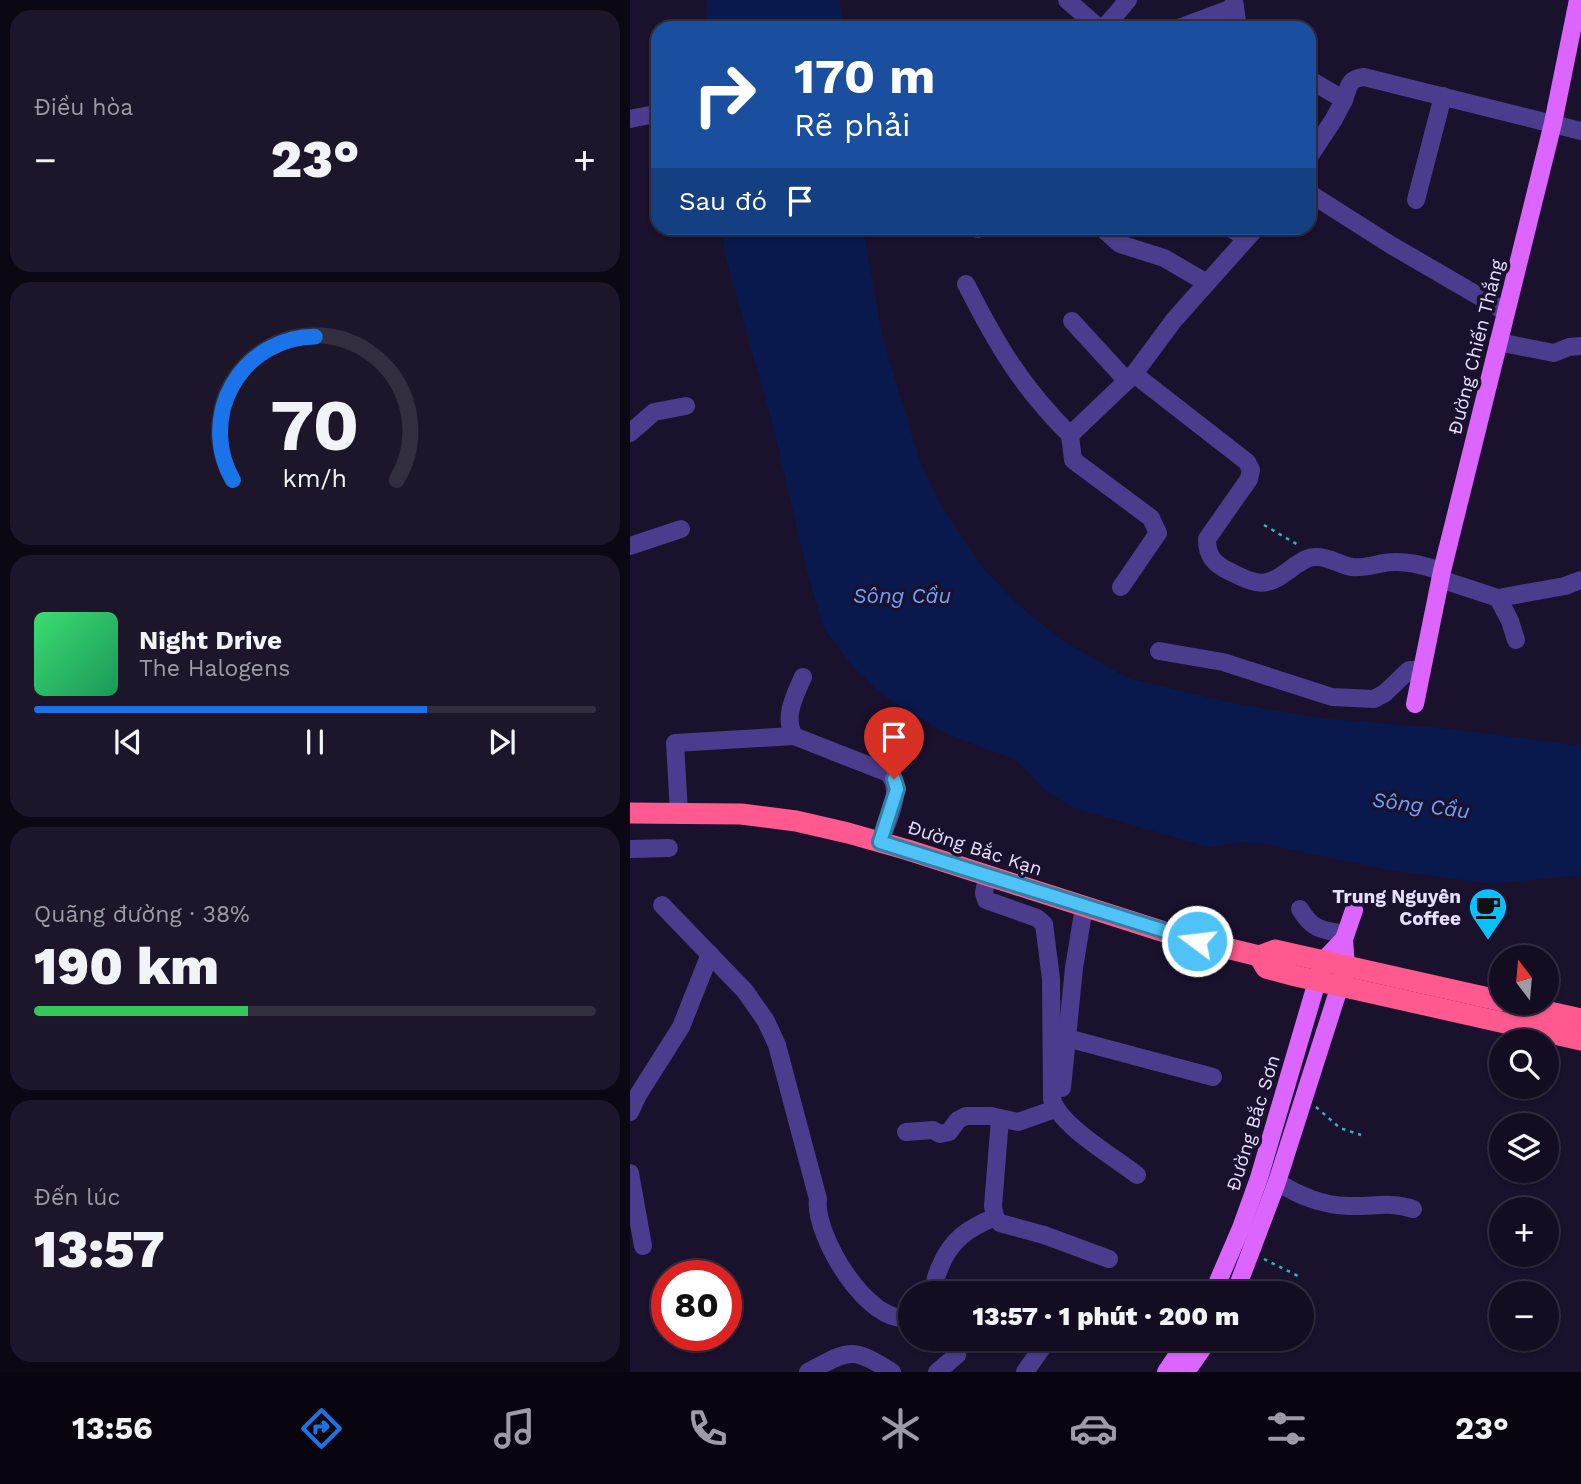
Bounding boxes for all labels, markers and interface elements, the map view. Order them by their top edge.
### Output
text: 170 m [794,47,935,105]
icon: right [679,49,770,140]
text: Điều hòa [34,94,133,121]
text: Rẽ phải [794,106,911,144]
text: 23° [271,129,359,190]
text: − [34,138,57,182]
text: + [573,138,596,182]
icon: arrive [781,182,819,220]
text: Sau đó [679,186,767,216]
street label: Đường Chiến Thắng [1443,256,1509,437]
text: 70 [270,382,360,468]
text: km/h [283,463,347,492]
water label: Sông Cầu [853,583,951,608]
text: Night Drive [139,625,282,655]
text: The Halogens [139,655,290,682]
pin [864,707,924,779]
icon: arrive [875,718,913,756]
icon: previous [109,723,147,761]
icon: pause [296,723,334,761]
icon: next [483,723,521,761]
water label: Sông Cầu [1371,787,1471,823]
street label: Đường Bắc Kạn [905,815,1045,881]
place label: Trung Nguyên Coffee [1332,885,1461,930]
cafe icon: Trung Nguyên Coffee [1467,886,1509,941]
text: Quãng đường · 38% [34,901,250,928]
position arrow [1160,904,1234,978]
text: 190 km [34,936,219,997]
north arrow [1489,945,1559,1015]
map controls [1489,945,1559,1351]
button: search [1489,1029,1559,1099]
street label: Đường Bắc Sơn [1221,1052,1285,1194]
button: layers [1489,1113,1559,1183]
text: Đến lúc [34,1184,120,1211]
button: + [1489,1197,1559,1267]
text: 13:57 [34,1219,165,1280]
speed limit sign: 80 [651,1260,742,1351]
button: − [1489,1281,1559,1351]
text: 13:57 · 1 phút · 200 m [973,1301,1239,1331]
icon: directions [297,1404,346,1453]
icon: music [490,1404,539,1453]
icon: phone [683,1404,732,1453]
icon: climate [876,1404,925,1453]
icon: car [1069,1404,1118,1453]
icon: filters [1262,1404,1311,1453]
text: 13:56 [72,1409,153,1447]
text: 23° [1455,1409,1509,1447]

